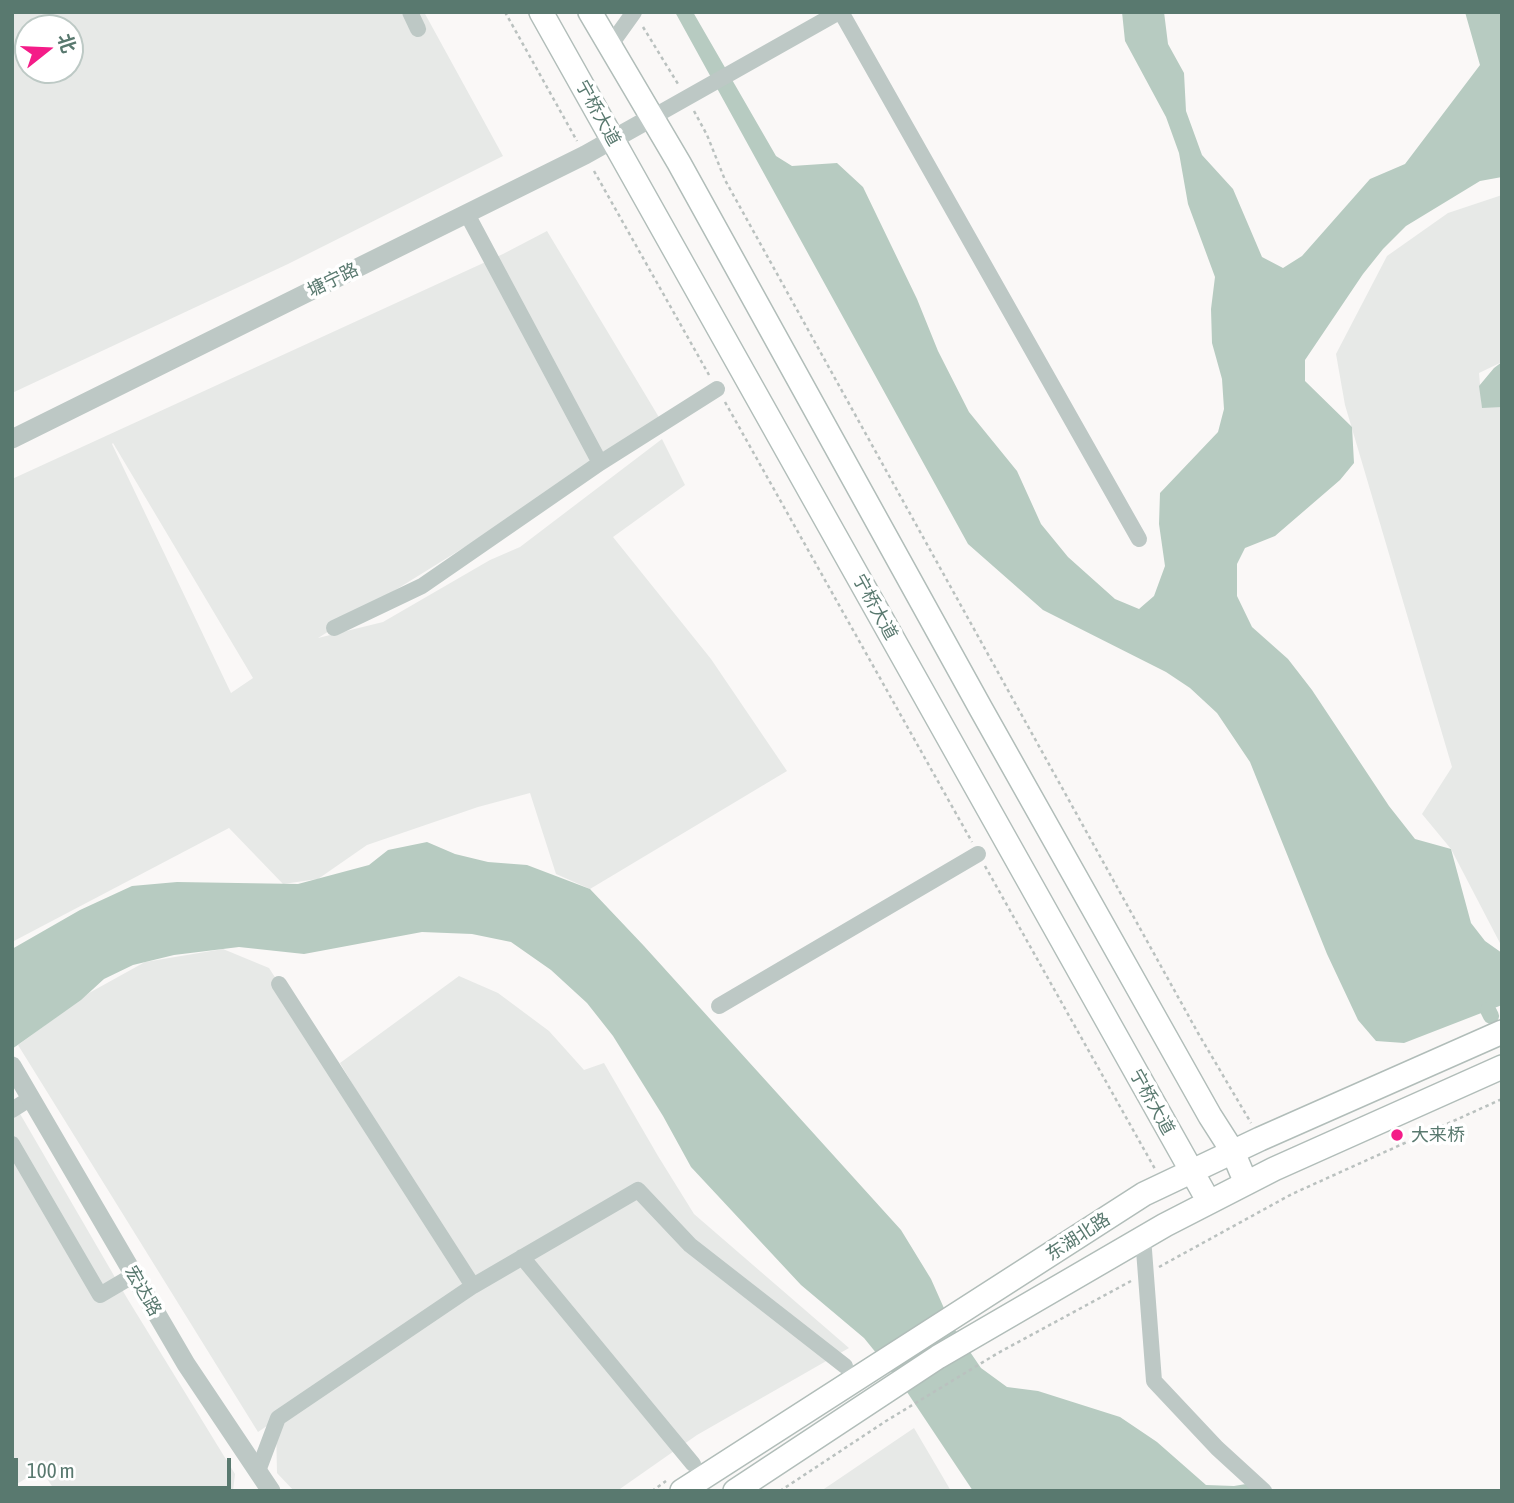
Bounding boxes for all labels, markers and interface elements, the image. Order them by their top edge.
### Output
north arrow [14,14,84,84]
text: 北 [54,31,80,56]
street label: 宁桥大道 [571,76,625,150]
street label: 塘宁路 [304,258,362,302]
street label: 宁桥大道 [848,570,902,644]
street label: 宁桥大道 [1125,1065,1179,1139]
place label: 大来桥 [1411,1124,1465,1146]
marker: 大来桥 [1389,1127,1405,1143]
street label: 东湖北路 [1042,1208,1114,1266]
street label: 宏达路 [120,1262,166,1320]
scale bar [18,1444,234,1488]
text: 100 m [27,1458,75,1482]

